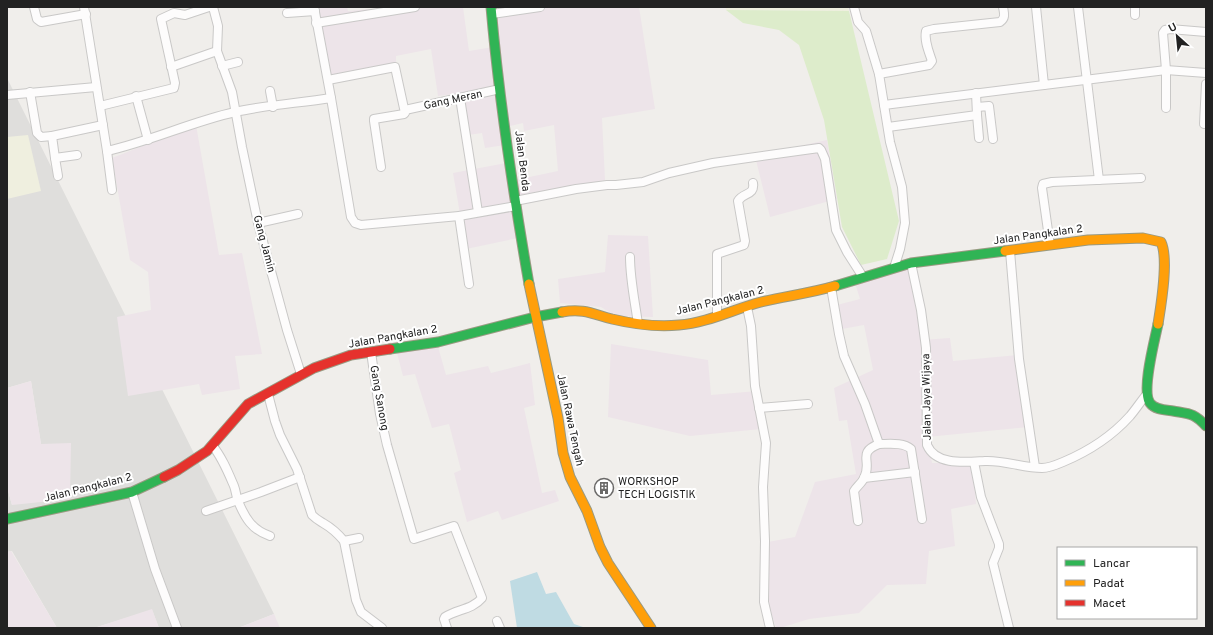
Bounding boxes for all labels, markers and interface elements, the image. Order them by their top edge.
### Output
north arrow [1157,16,1197,56]
text: U [1166,20,1180,36]
street label: Gang Meran [422,87,484,113]
street label: Jalan Benda [511,130,533,192]
street label: Gang Jamin [250,214,278,274]
street label: Jalan Pangkalan 2 [992,222,1084,248]
street label: Jalan Pangkalan 2 [675,283,765,319]
street label: Jalan Pangkalan 2 [347,322,439,352]
street label: Jalan Jaya Wijaya [919,353,935,441]
street label: Gang Sanong [366,364,392,432]
street label: Jalan Rawa Tengah [553,373,587,467]
street label: Jalan Pangkalan 2 [43,470,133,506]
place label: WORKSHOP TECH LOGISTIK [618,475,696,502]
building icon: WORKSHOP TECH LOGISTIK [593,477,615,499]
legend [1057,547,1197,619]
text: Lancar [1093,556,1130,572]
text: Padat [1093,576,1124,592]
text: Macet [1093,596,1126,612]

